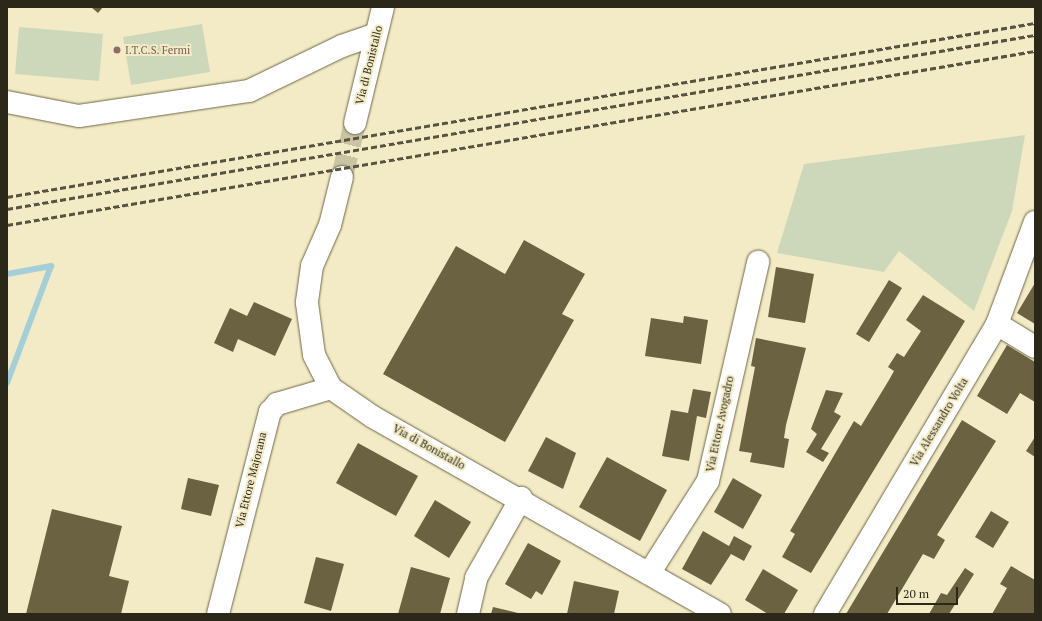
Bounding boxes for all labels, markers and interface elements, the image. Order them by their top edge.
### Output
street label: Via di Bonistallo [353,24,385,106]
place label: I.T.C.S. Fermi [125,43,191,57]
marker: I.T.C.S. Fermi [112,45,122,55]
street label: Via Ettore Avogadro [703,375,737,473]
street label: Via Alessandro Volta [907,375,971,469]
street label: Via di Bonistallo [390,422,468,472]
street label: Via Ettore Majorana [233,431,269,529]
scale bar [898,579,960,605]
text: 20 m [903,586,929,601]

